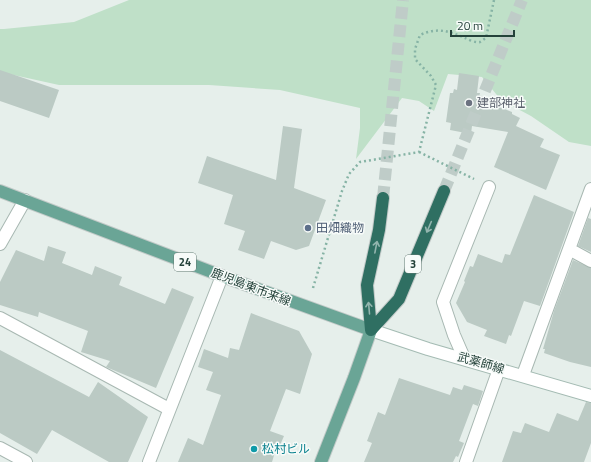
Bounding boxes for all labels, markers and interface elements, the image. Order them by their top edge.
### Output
scale bar [451,12,514,38]
text: 20 m [457,16,483,35]
place label: 建部神社 [477,93,525,112]
marker: 建部神社 [464,98,474,108]
place label: 田畑織物 [316,218,364,237]
one-way arrow [425,221,432,233]
marker: 田畑織物 [303,223,313,233]
one-way arrow [372,241,380,254]
road number: 24 [174,253,196,271]
road number: 3 [405,255,421,273]
street label: 鹿児島東市来線 [209,263,294,310]
one-way arrow [365,302,373,315]
street label: 武薬師線 [455,347,507,378]
place label: 松村ビル [262,439,310,458]
marker: 松村ビル [249,444,259,454]

